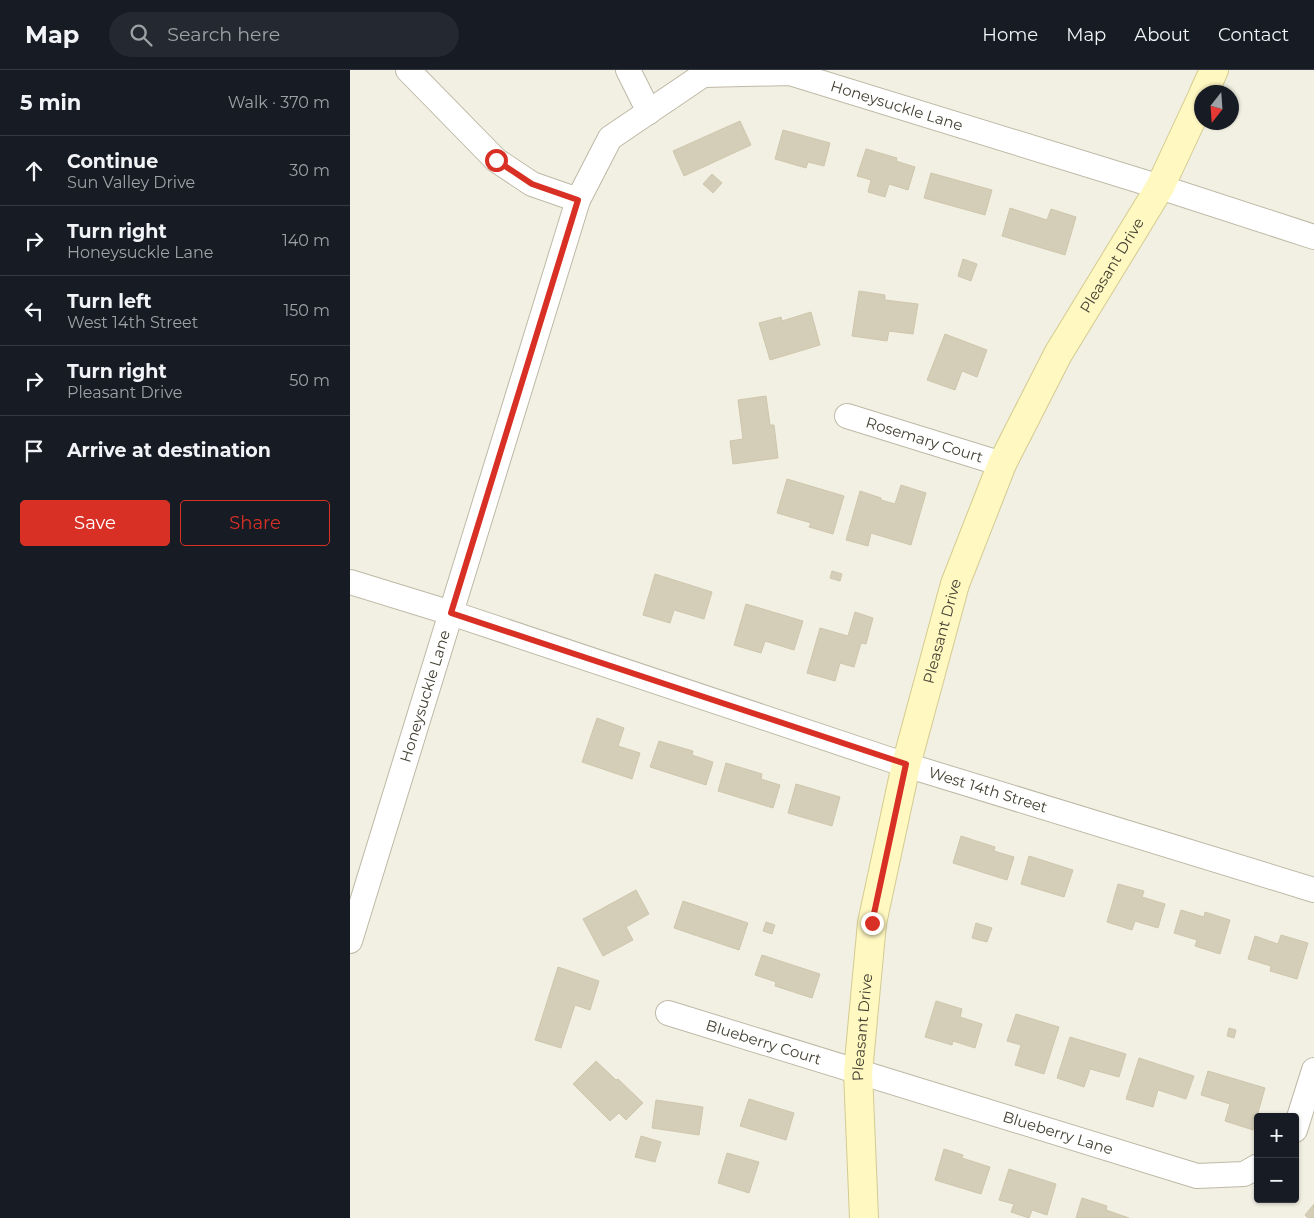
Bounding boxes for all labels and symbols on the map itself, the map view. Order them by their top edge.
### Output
street label: Honeysuckle Lane [828,76,965,135]
north arrow [1194,85,1239,130]
route start [485,149,508,172]
street label: Pleasant Drive [1075,214,1148,316]
street label: Rosemary Court [864,412,985,467]
street label: Pleasant Drive [918,576,965,686]
street label: Honeysuckle Lane [396,628,454,765]
street label: West 14th Street [926,762,1050,817]
route end [861,912,884,935]
street label: Pleasant Drive [848,973,876,1082]
street label: Blueberry Court [704,1015,824,1069]
street label: Blueberry Lane [1001,1107,1116,1159]

